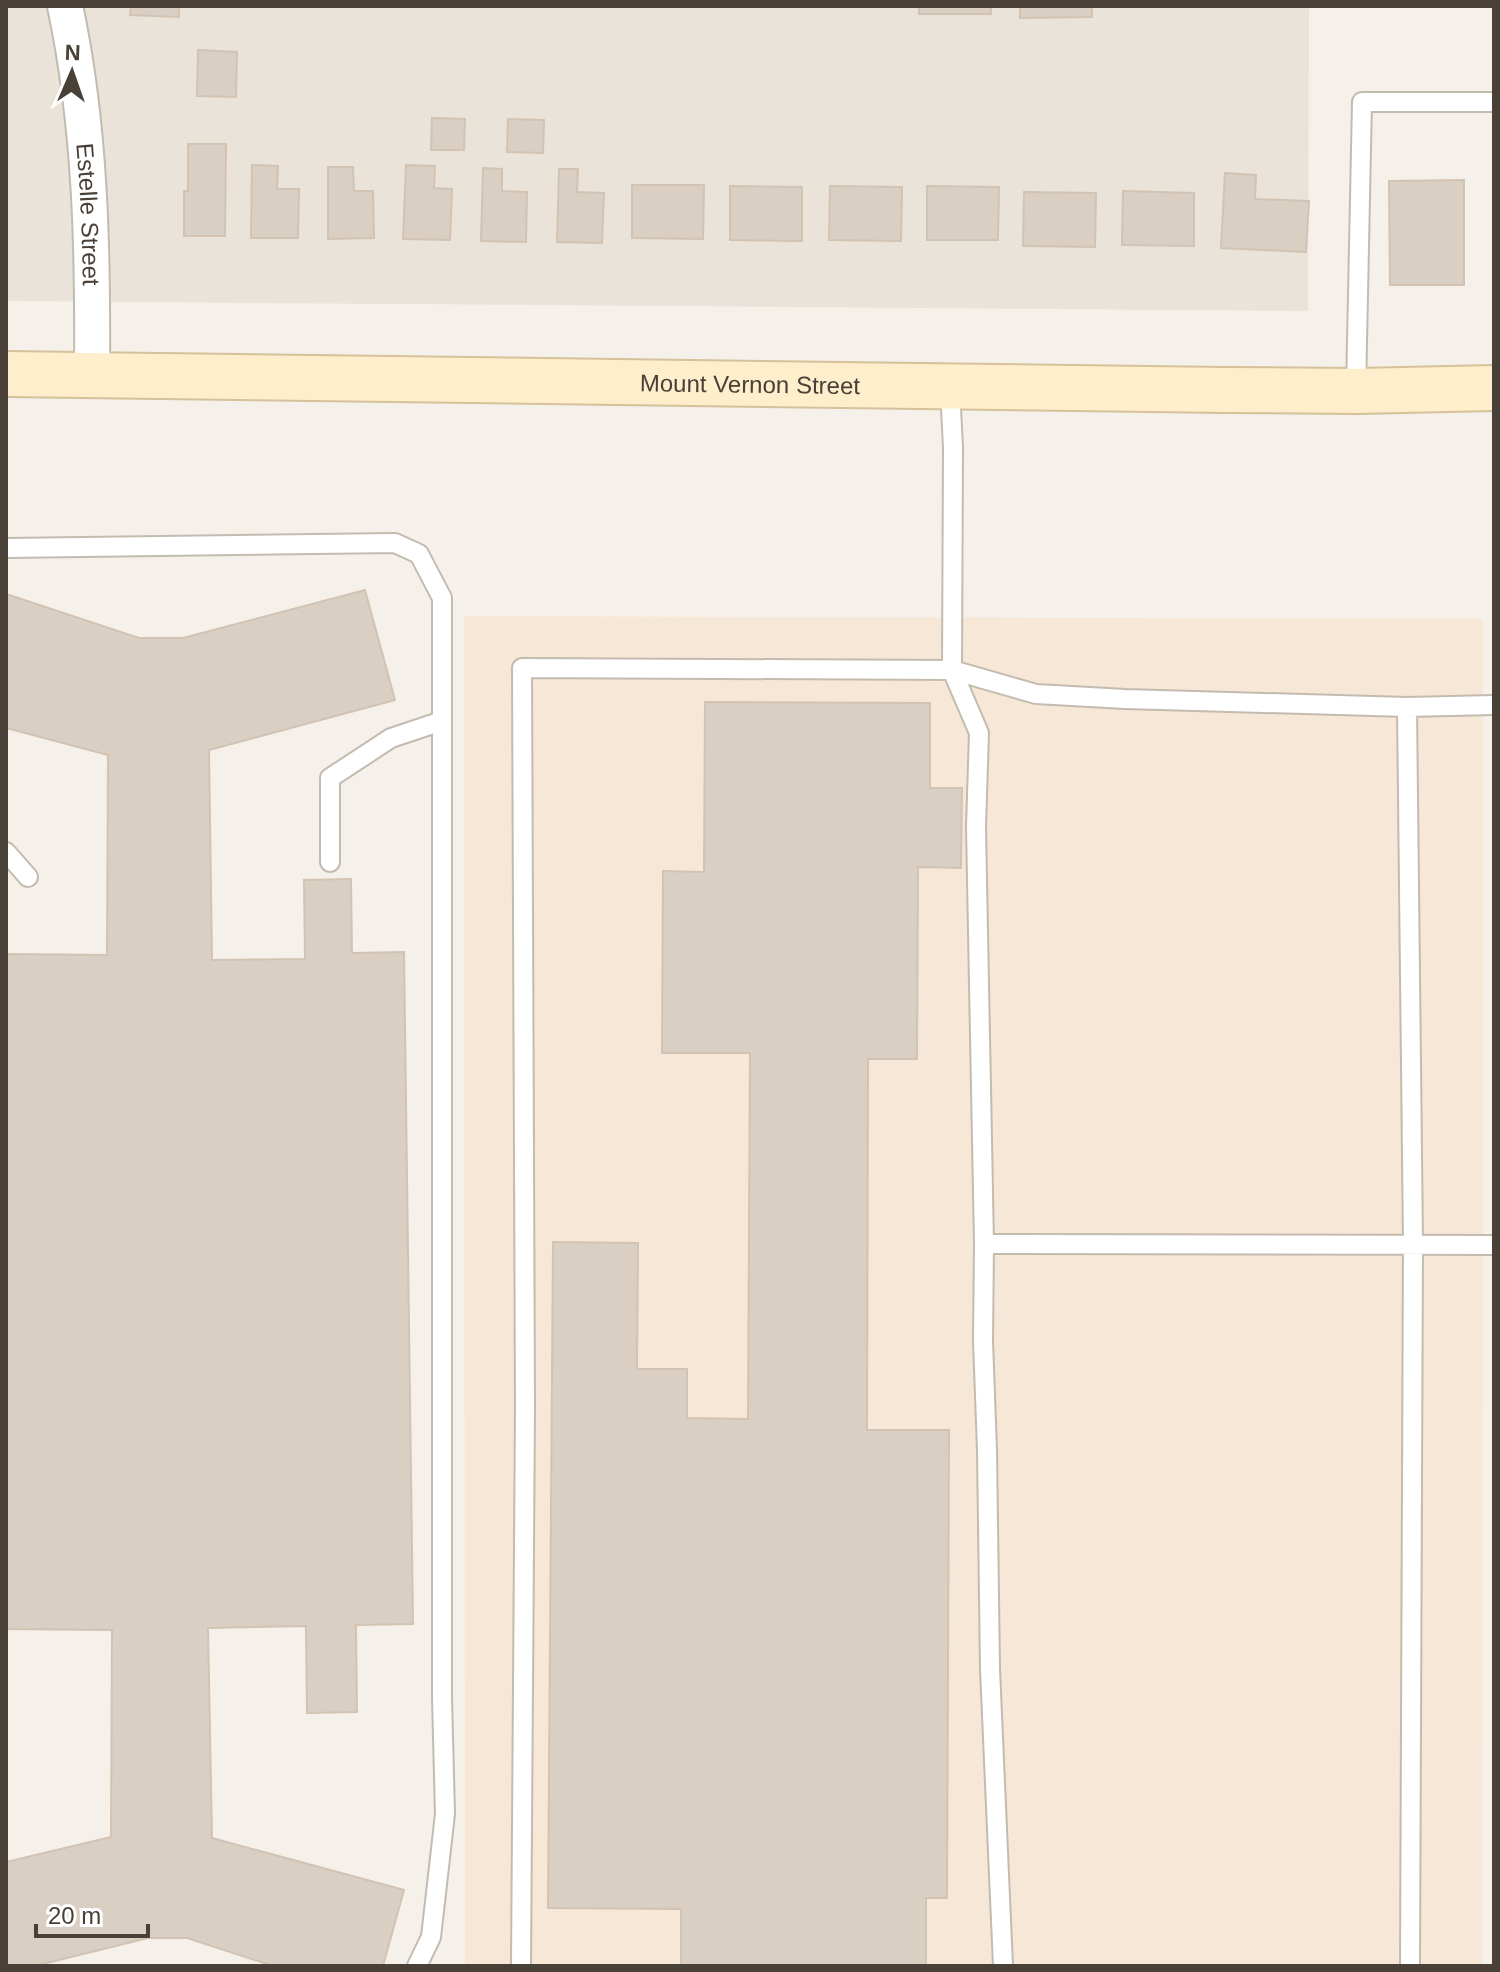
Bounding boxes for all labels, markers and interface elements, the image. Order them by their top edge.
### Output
north arrow [32,32,112,112]
text: N [64,40,81,65]
street label: Estelle Street [72,142,105,286]
street label: Mount Vernon Street [640,369,861,399]
scale bar [36,1888,148,1938]
text: 20 m [48,1902,101,1929]

